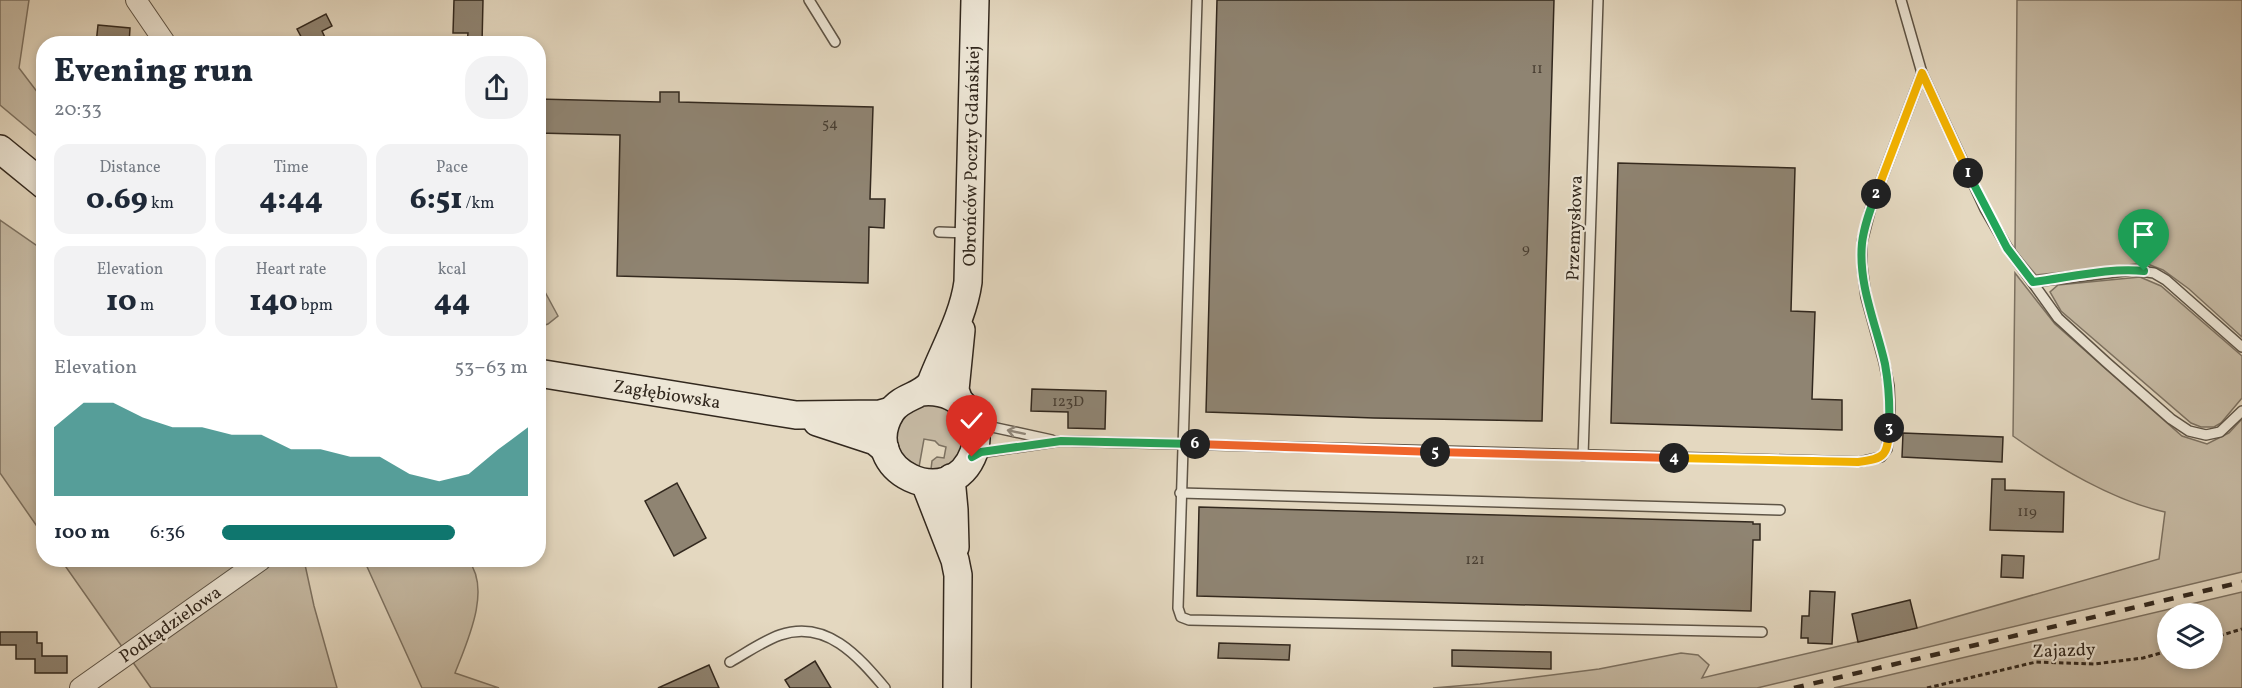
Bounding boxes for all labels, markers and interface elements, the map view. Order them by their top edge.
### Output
street label: Obrońców Poczty Gdańskiej [958,45,987,267]
text: Evening run [54,50,253,96]
button: share [465,56,528,119]
house number: 11 [1531,59,1543,80]
text: 20:33 [54,96,102,124]
house number: 54 [822,114,838,135]
text: Distance [99,157,161,179]
text: Time [273,157,309,179]
text: Pace [436,157,468,179]
pin: 1 [1953,158,1983,188]
text: 1 [1965,162,1971,184]
street label: Przemysłowa [1561,175,1590,281]
text: 0.69 [86,179,148,221]
text: 4:44 [259,179,323,221]
text: 6:51 [410,179,462,221]
pin: 2 [1861,179,1891,209]
text: 2 [1872,183,1880,205]
text: km [148,193,174,215]
text: /km [462,193,494,215]
pin [2118,209,2169,271]
icon: arrive [2127,218,2160,251]
house number: 9 [1522,239,1530,260]
text: Elevation [97,259,163,281]
text: Heart rate [256,259,326,281]
text: kcal [438,259,466,281]
text: 10 [106,281,137,323]
text: 140 [249,281,298,323]
text: 44 [434,281,470,323]
text: m [137,295,154,317]
text: bpm [298,295,333,317]
text: Elevation [54,354,137,382]
text: 53–63 m [454,354,528,382]
street label: Zagłębiowska [611,375,722,416]
house number: 123D [1052,392,1084,413]
pin [946,395,997,457]
icon: check [955,404,988,437]
pin: 3 [1874,413,1904,443]
text: 3 [1885,417,1893,439]
one-way arrow [1006,426,1026,437]
pin: 6 [1180,429,1210,459]
text: 6 [1191,433,1199,455]
pin: 5 [1420,437,1450,467]
text: 5 [1431,441,1439,463]
pin: 4 [1659,443,1689,473]
text: 4 [1669,447,1679,469]
house number: 119 [2017,502,2037,523]
text: 100 m [54,519,110,547]
text: 6:36 [150,519,185,547]
house number: 121 [1465,550,1485,571]
street label: Podkądzielowa [115,581,227,670]
map controls [2157,603,2223,669]
button: layers [2157,603,2223,669]
street label: Zajazdy [2032,638,2096,665]

